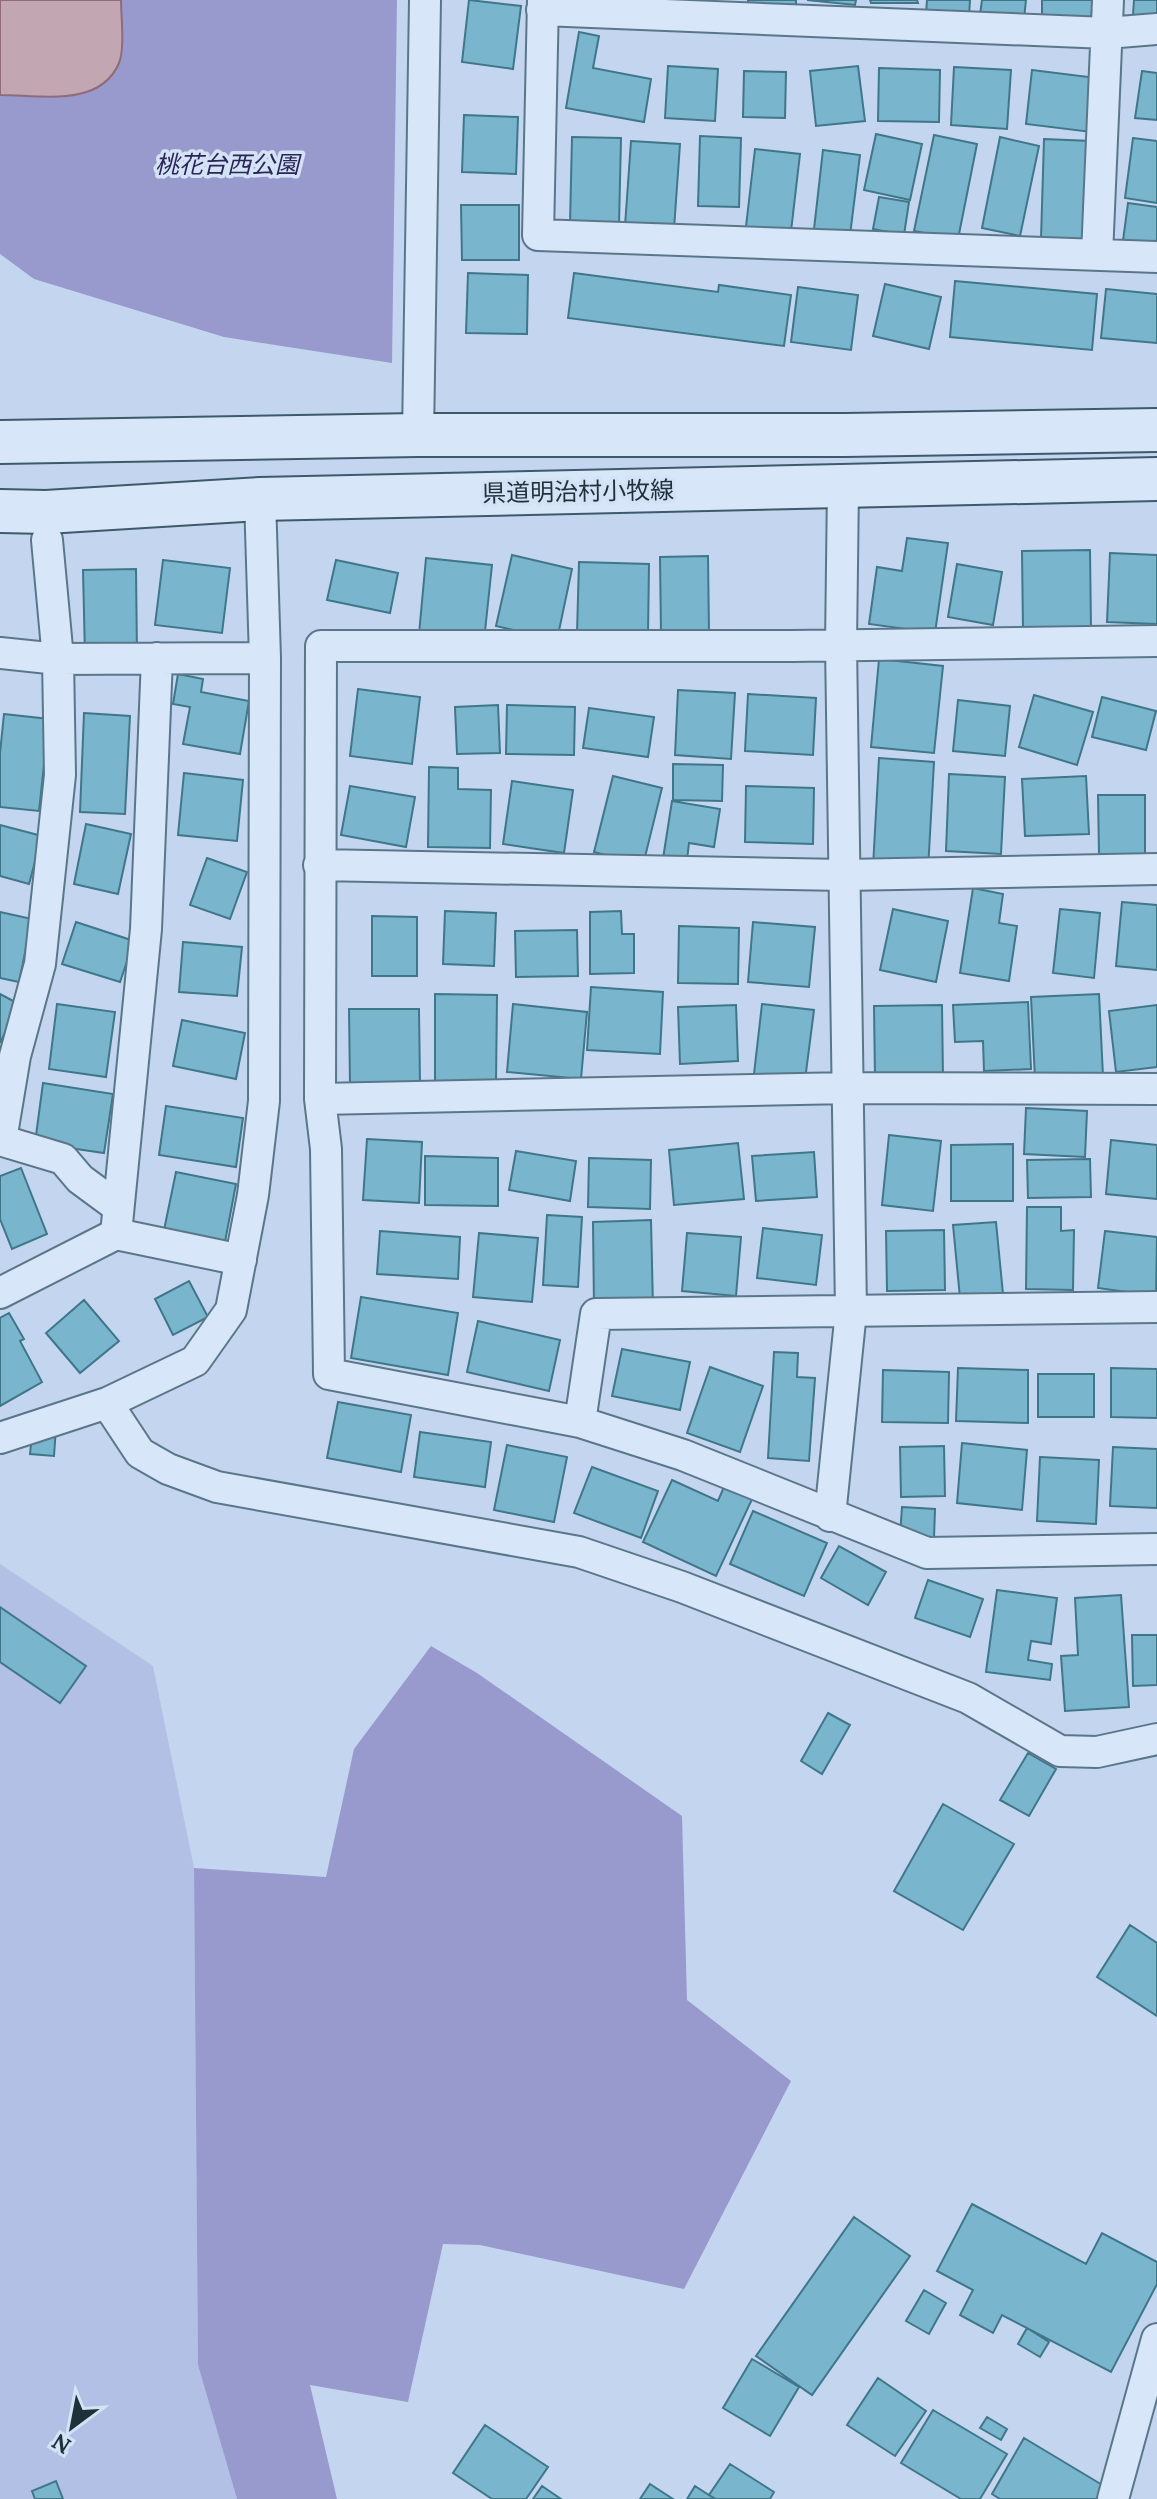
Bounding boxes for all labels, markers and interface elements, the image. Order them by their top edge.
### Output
park label: 桃花台西公園 [155,149,302,180]
street label: 県道明治村小牧線 [482,474,674,509]
north arrow [32,2387,112,2467]
text: N [47,2428,76,2460]

